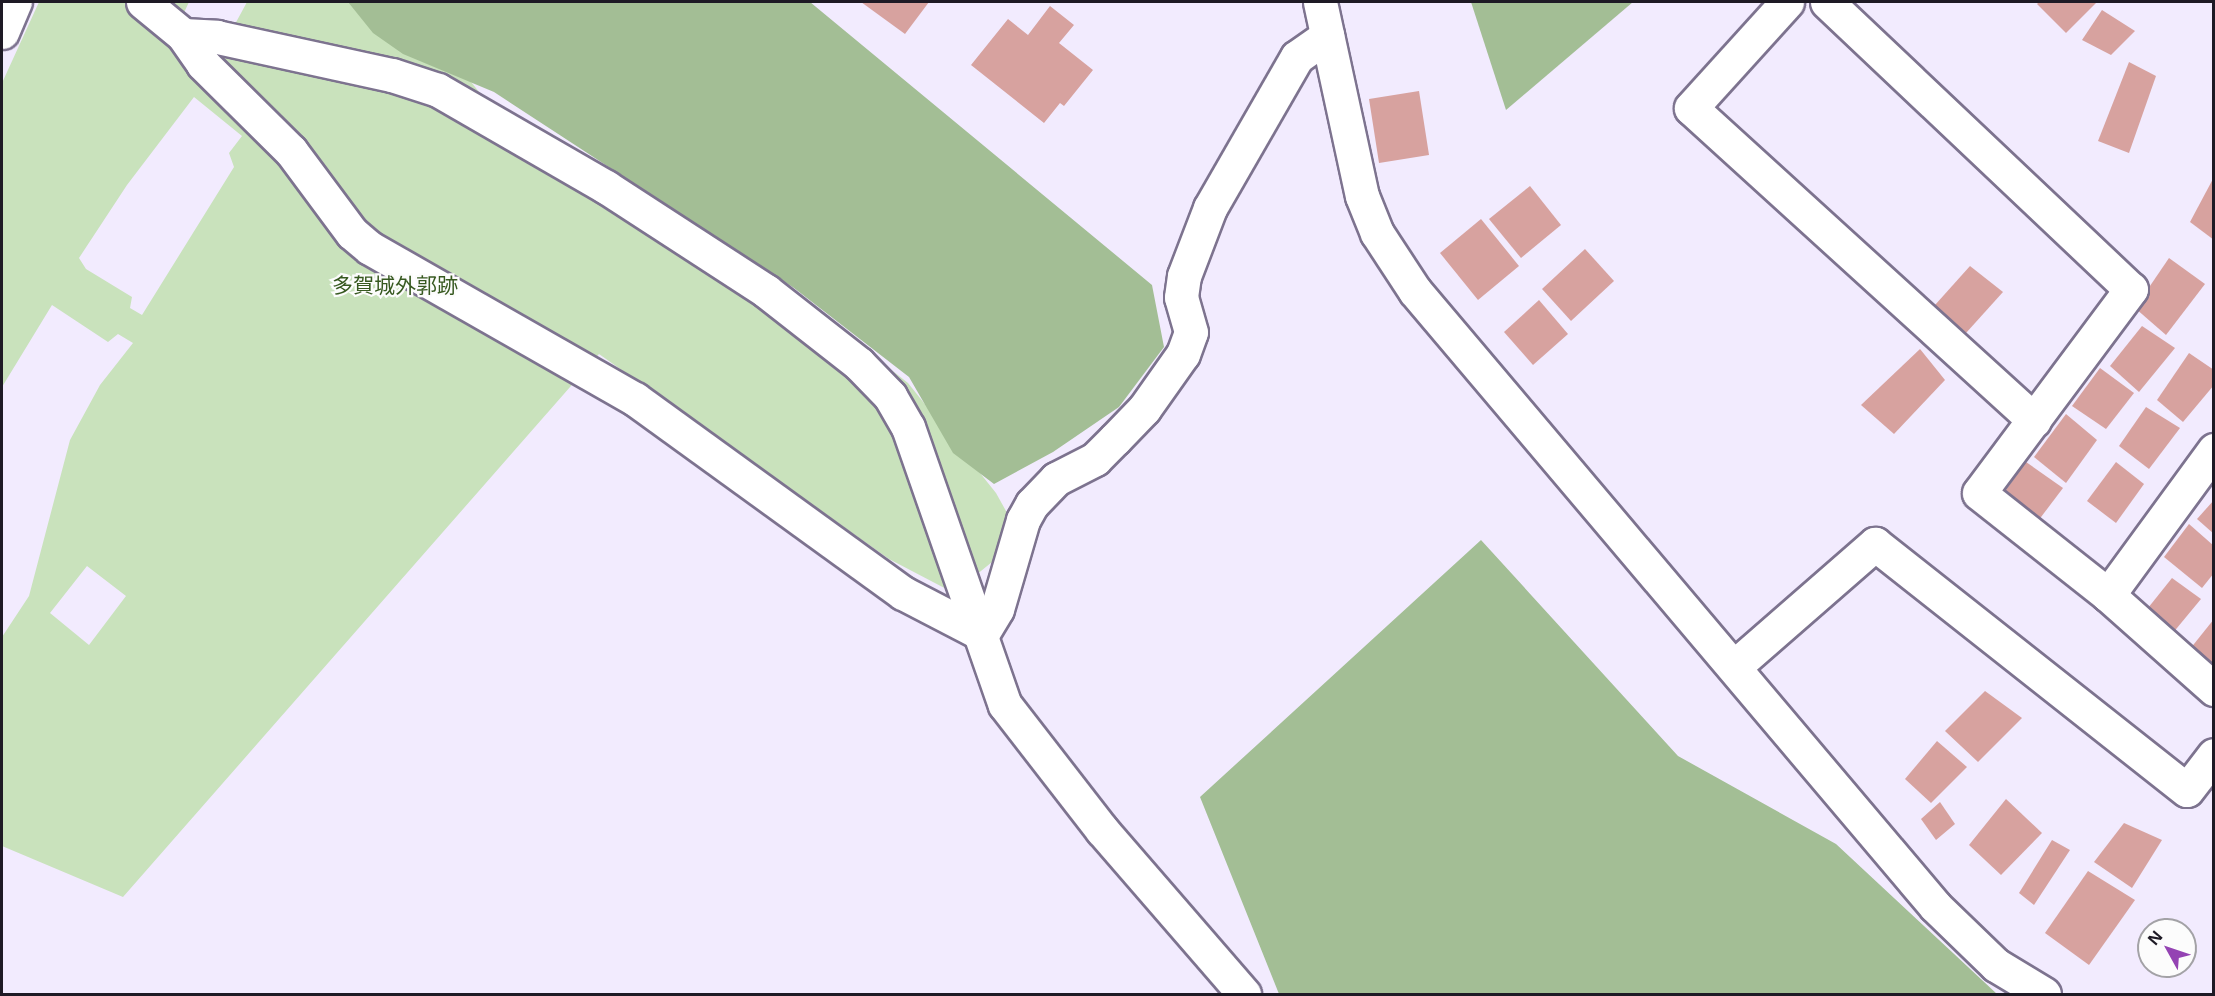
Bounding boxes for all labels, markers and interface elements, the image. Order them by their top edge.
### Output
park label: 多賀城外郭跡 [332,272,458,298]
north arrow [2137,918,2197,978]
text: N [2142,926,2167,950]

